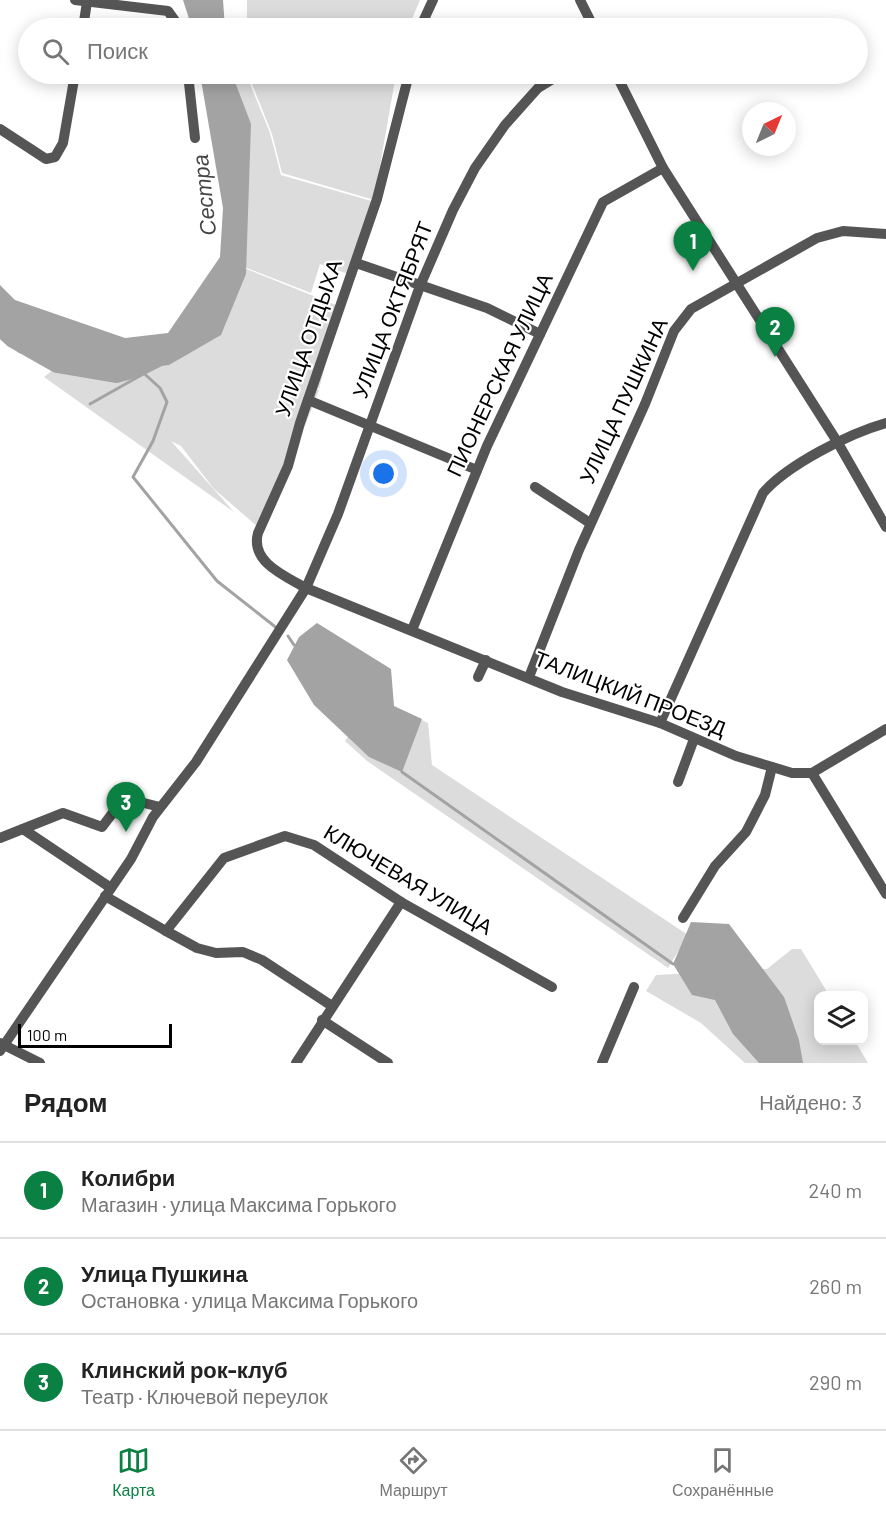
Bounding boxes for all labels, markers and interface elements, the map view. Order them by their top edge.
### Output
search box [18,18,868,84]
icon: search [39,35,72,68]
text: Поиск [87,37,148,63]
north arrow [742,102,796,156]
water label: Сестра [186,153,221,237]
street label: УЛИЦА ОКТЯБРЯТ [346,218,437,401]
pin: 1 [674,222,712,271]
street label: УЛИЦА ОТДЫХА [269,256,346,419]
street label: ПИОНЕРСКАЯ УЛИЦА [441,269,557,480]
pin: 2 [756,308,794,357]
street label: УЛИЦА ПУШКИНА [573,314,672,487]
your location [369,459,398,488]
street label: ТАЛИЦКИЙ ПРОЕЗД [531,645,730,741]
pin: 3 [106,782,146,832]
street label: КЛЮЧЕВАЯ УЛИЦА [320,818,498,939]
map controls [814,991,868,1045]
button: layers [814,991,868,1045]
scale bar [18,1021,172,1048]
text: 100 m [27,1025,67,1044]
text: Рядом [24,1086,107,1117]
text: Найдено: 3 [759,1090,862,1114]
text: Колибри [81,1164,175,1190]
text: 1 [40,1178,47,1202]
text: 240 m [808,1178,862,1202]
text: Магазин · улица Максима Горького [81,1192,397,1216]
text: Улица Пушкина [81,1260,248,1286]
text: 2 [38,1274,49,1298]
text: 260 m [809,1274,862,1298]
text: Остановка · улица Максима Горького [81,1288,418,1312]
text: Клинский рок-клуб [81,1356,288,1382]
text: 3 [38,1370,49,1394]
text: 290 m [809,1370,862,1394]
text: Театр · Ключевой переулок [81,1384,328,1408]
tab: Карта [112,1444,155,1500]
tab: Маршрут [379,1444,448,1500]
tab: Сохранённые [672,1444,774,1500]

